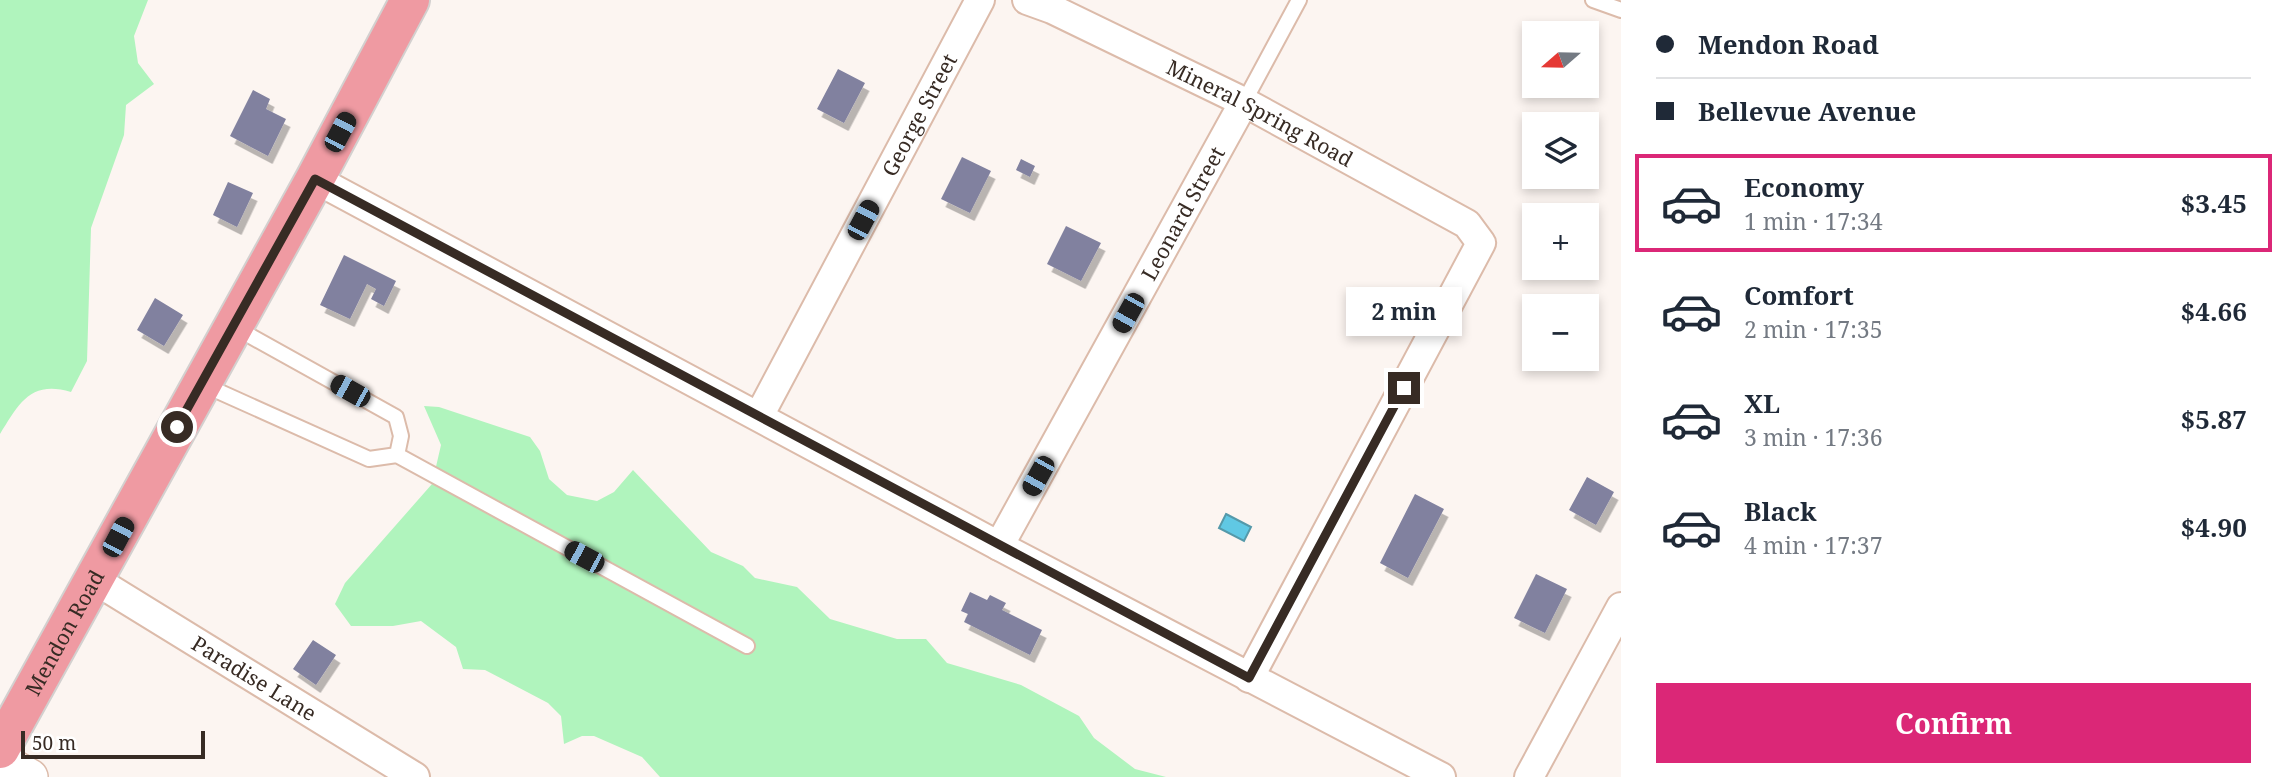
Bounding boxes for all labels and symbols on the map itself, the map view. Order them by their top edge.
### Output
north arrow [1522,21,1600,98]
street label: George Street [875,49,963,181]
street label: Mineral Spring Road [1162,53,1358,173]
car [321,109,360,155]
street label: Leonard Street [1134,141,1231,285]
car [844,197,883,243]
callout: 2 min [1346,286,1462,336]
car [1109,290,1148,336]
car [327,372,374,410]
route end [1388,372,1420,404]
route start [161,411,193,443]
car [1019,453,1058,499]
car [99,514,138,560]
car [561,538,608,576]
street label: Mendon Road [18,565,110,700]
street label: Paradise Lane [187,629,322,727]
scale bar [21,728,205,760]

